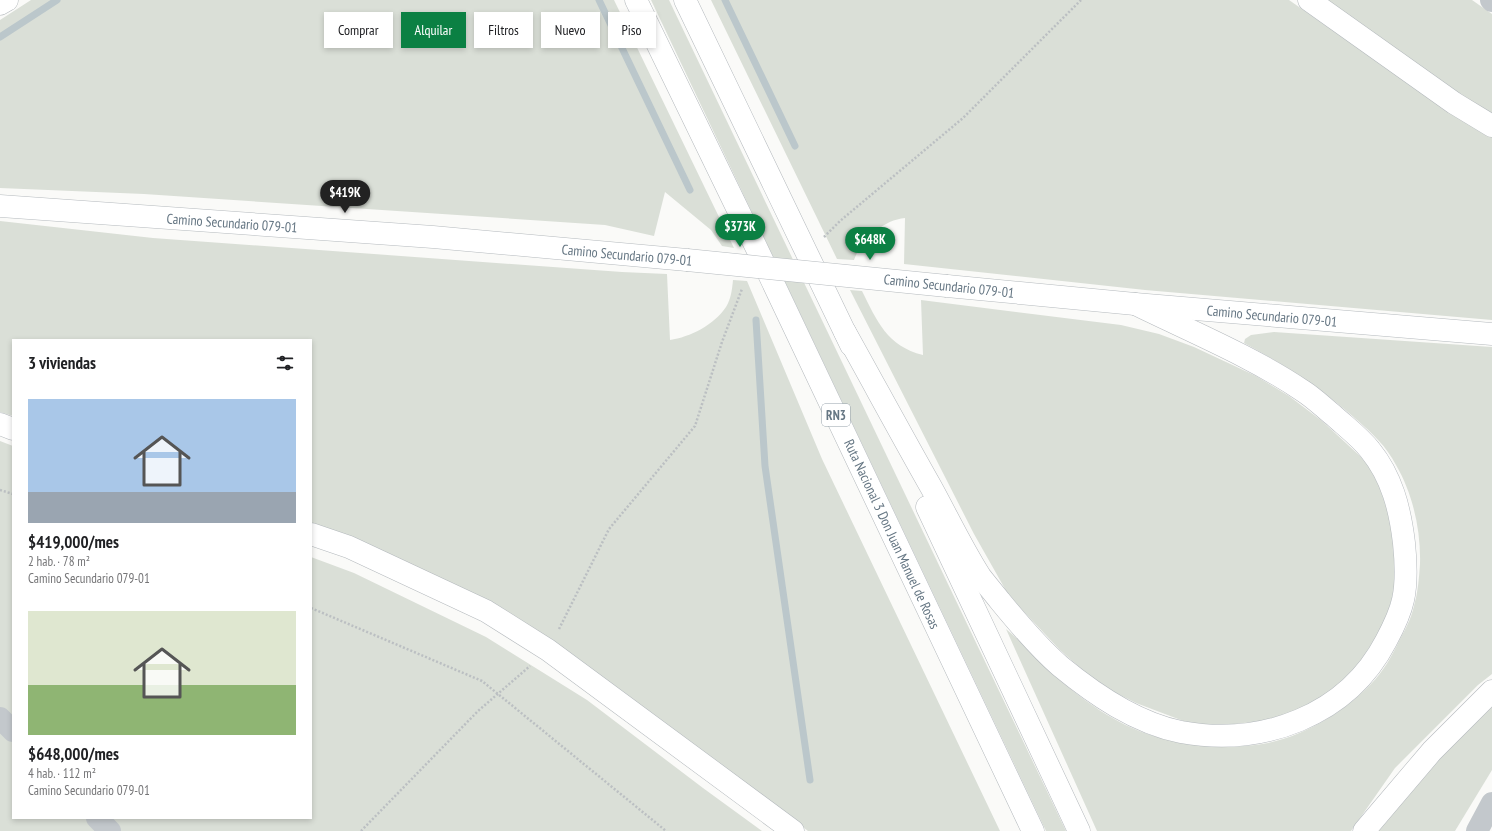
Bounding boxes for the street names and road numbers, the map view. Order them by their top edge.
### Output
street label: Camino Secundario 079-01 [166,209,298,237]
street label: Camino Secundario 079-01 [561,240,693,270]
street label: Camino Secundario 079-01 [883,270,1015,302]
street label: Camino Secundario 079-01 [1206,301,1338,331]
road number: RN3 [822,404,850,426]
street label: Ruta Nacional 3 Don Juan Manuel de Rosas [840,436,944,632]

